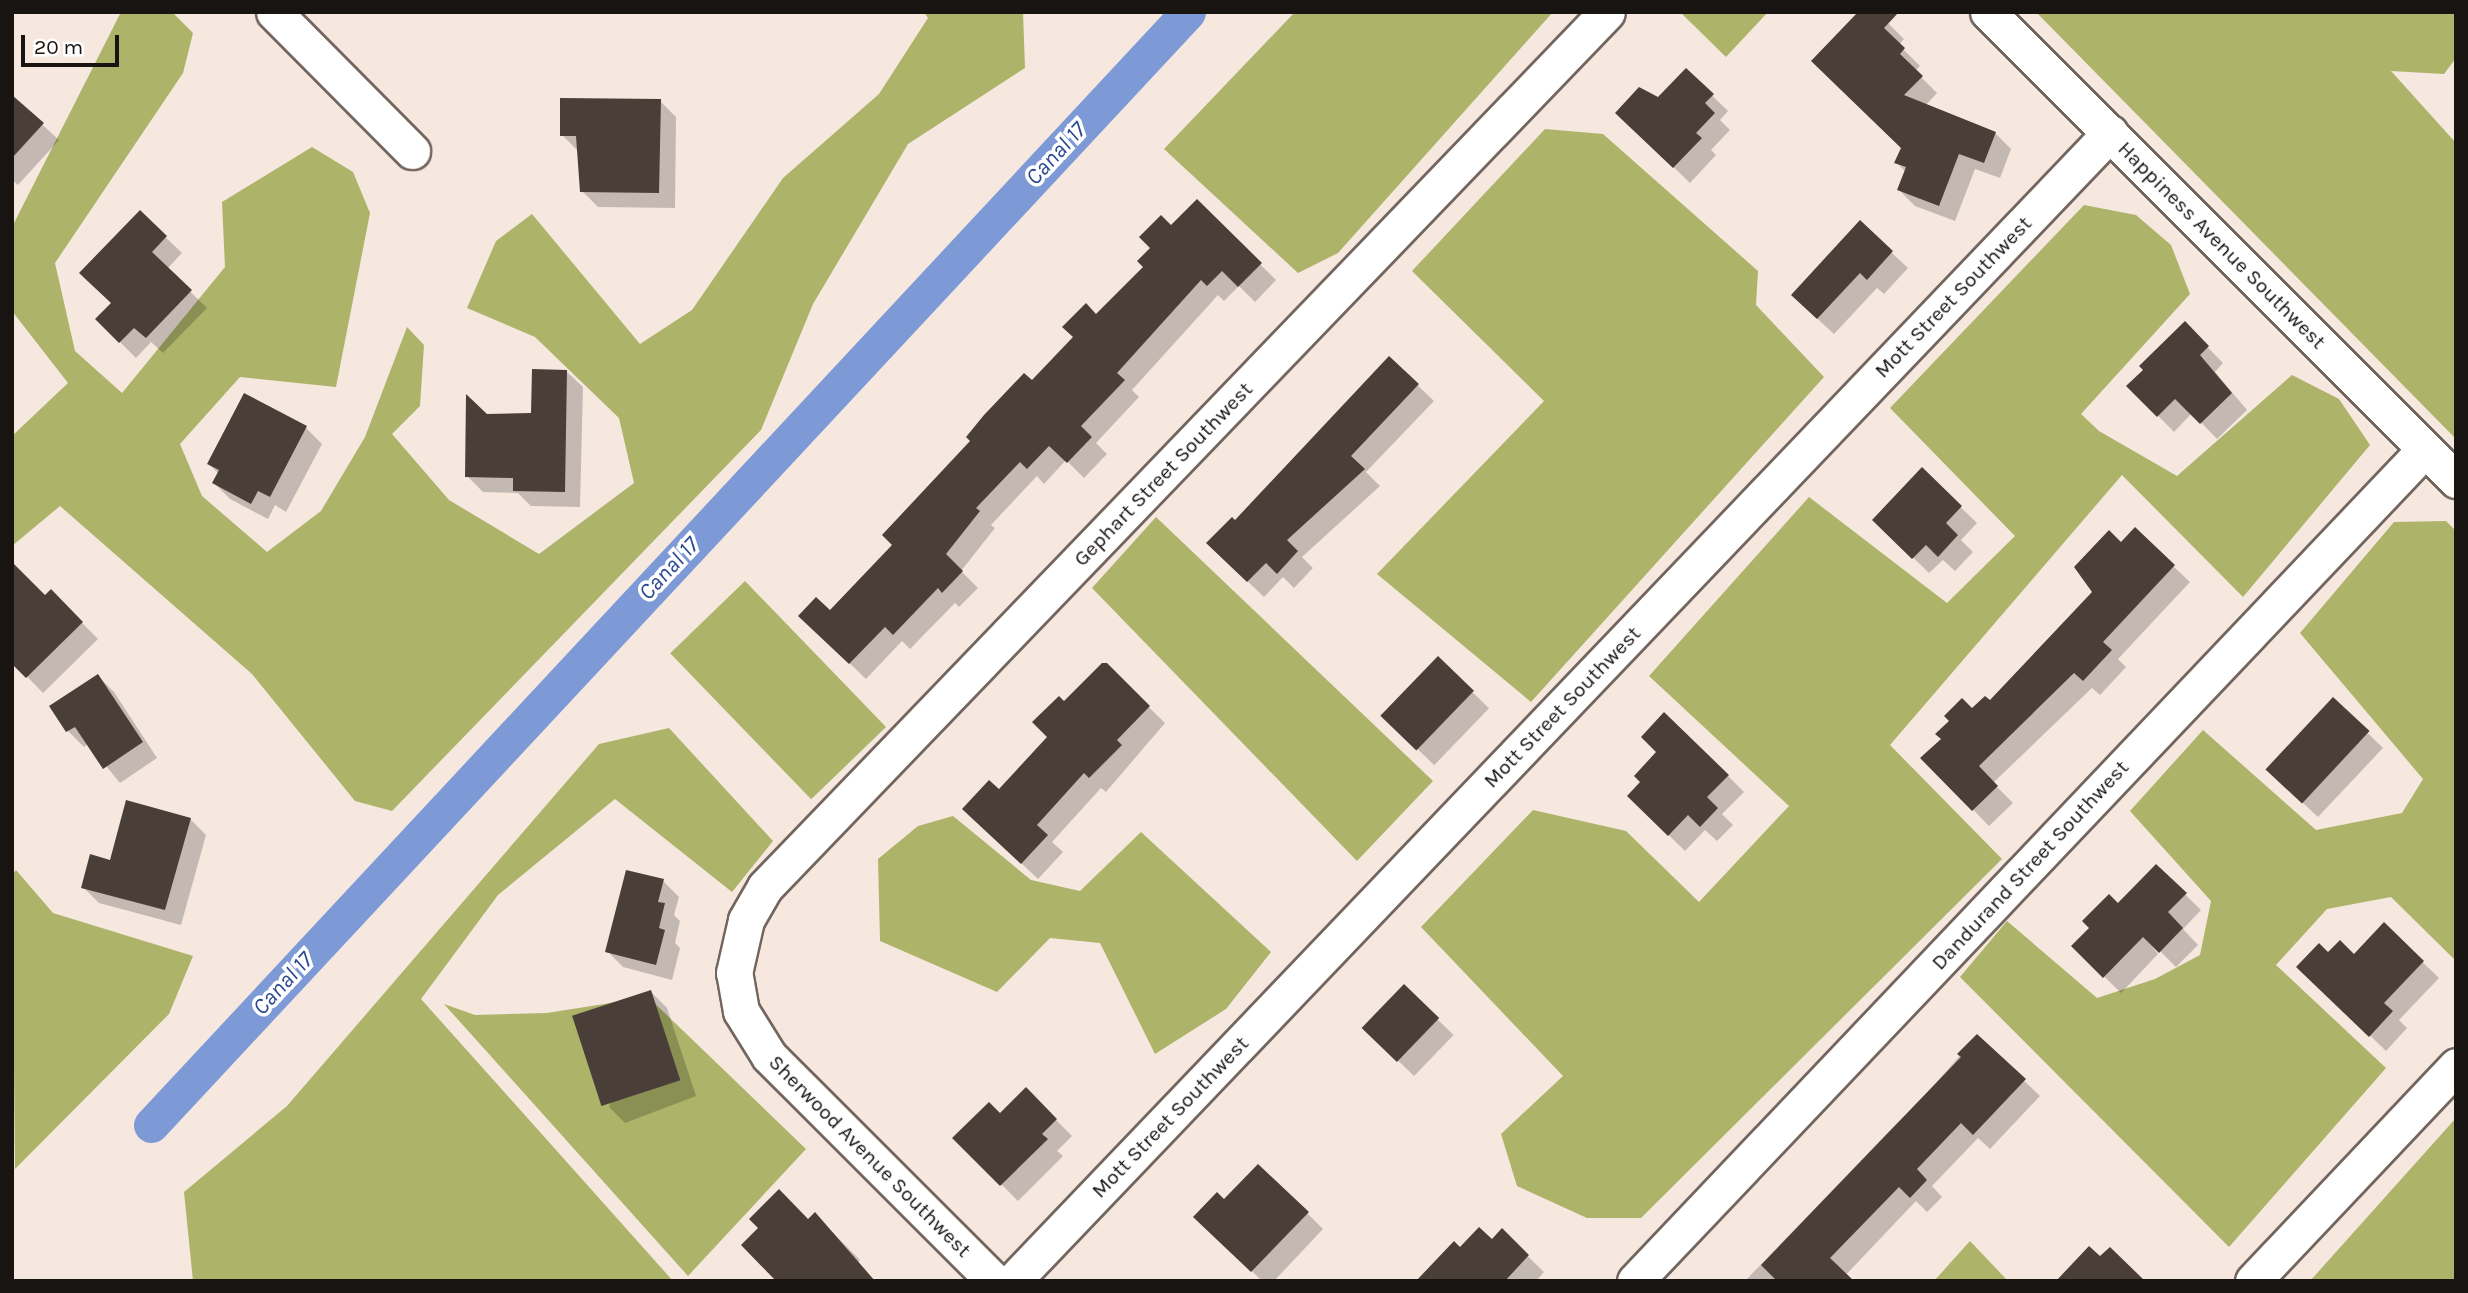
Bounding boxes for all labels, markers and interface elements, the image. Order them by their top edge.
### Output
scale bar [24,21,122,65]
text: 20 m [34,35,83,59]
water label: Canal 17 [1020,117,1092,191]
street label: Happiness Avenue Southwest [2113,136,2331,354]
street label: Mott Street Southwest [1869,211,2037,383]
street label: Gephart Street Southwest [1068,377,1258,571]
water label: Canal 17 [633,532,705,606]
street label: Mott Street Southwest [1478,621,1646,793]
street label: Dandurand Street Southwest [1926,755,2134,975]
water label: Canal 17 [247,947,319,1021]
street label: Mott Street Southwest [1086,1031,1254,1203]
street label: Sherwood Avenue Southwest [764,1050,976,1262]

